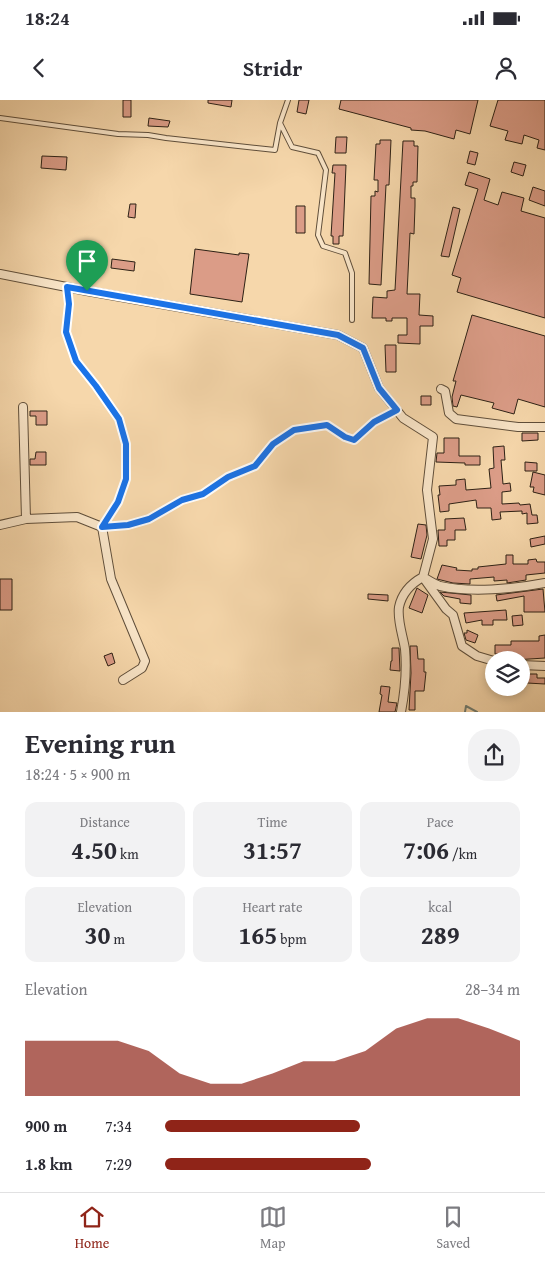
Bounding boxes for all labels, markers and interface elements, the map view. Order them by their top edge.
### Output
text: 18:24 [25,4,70,32]
text: Stridr [243,52,302,84]
icon: back [25,54,53,82]
icon: person [492,54,520,82]
pin [66,240,108,291]
icon: arrive [73,247,101,275]
map controls [485,651,530,696]
button: layers [485,651,530,696]
text: Evening run [25,722,176,763]
button: share [468,729,520,781]
text: 18:24 · 5 × 900 m [25,762,130,786]
text: Distance [80,812,130,832]
text: Time [258,812,287,832]
text: Pace [427,812,454,832]
text: 4.50 [71,832,117,868]
text: 31:57 [243,832,302,868]
text: 7:06 [403,832,449,868]
text: km [117,844,139,864]
text: /km [449,844,477,864]
text: Elevation [77,897,132,917]
text: Heart rate [242,897,303,917]
text: kcal [428,897,452,917]
text: 30 [85,917,111,953]
text: 165 [238,917,277,953]
text: 289 [421,917,460,953]
text: m [111,929,125,949]
text: bpm [277,929,307,949]
text: Elevation [25,977,88,1001]
text: 28–34 m [465,977,520,1001]
text: 900 m [25,1114,67,1138]
text: 7:34 [105,1114,132,1138]
text: 1.8 km [25,1152,72,1176]
text: 7:29 [105,1152,132,1176]
tab: Home [75,1203,109,1253]
tab: Map [259,1203,287,1253]
tab: Saved [436,1203,470,1253]

